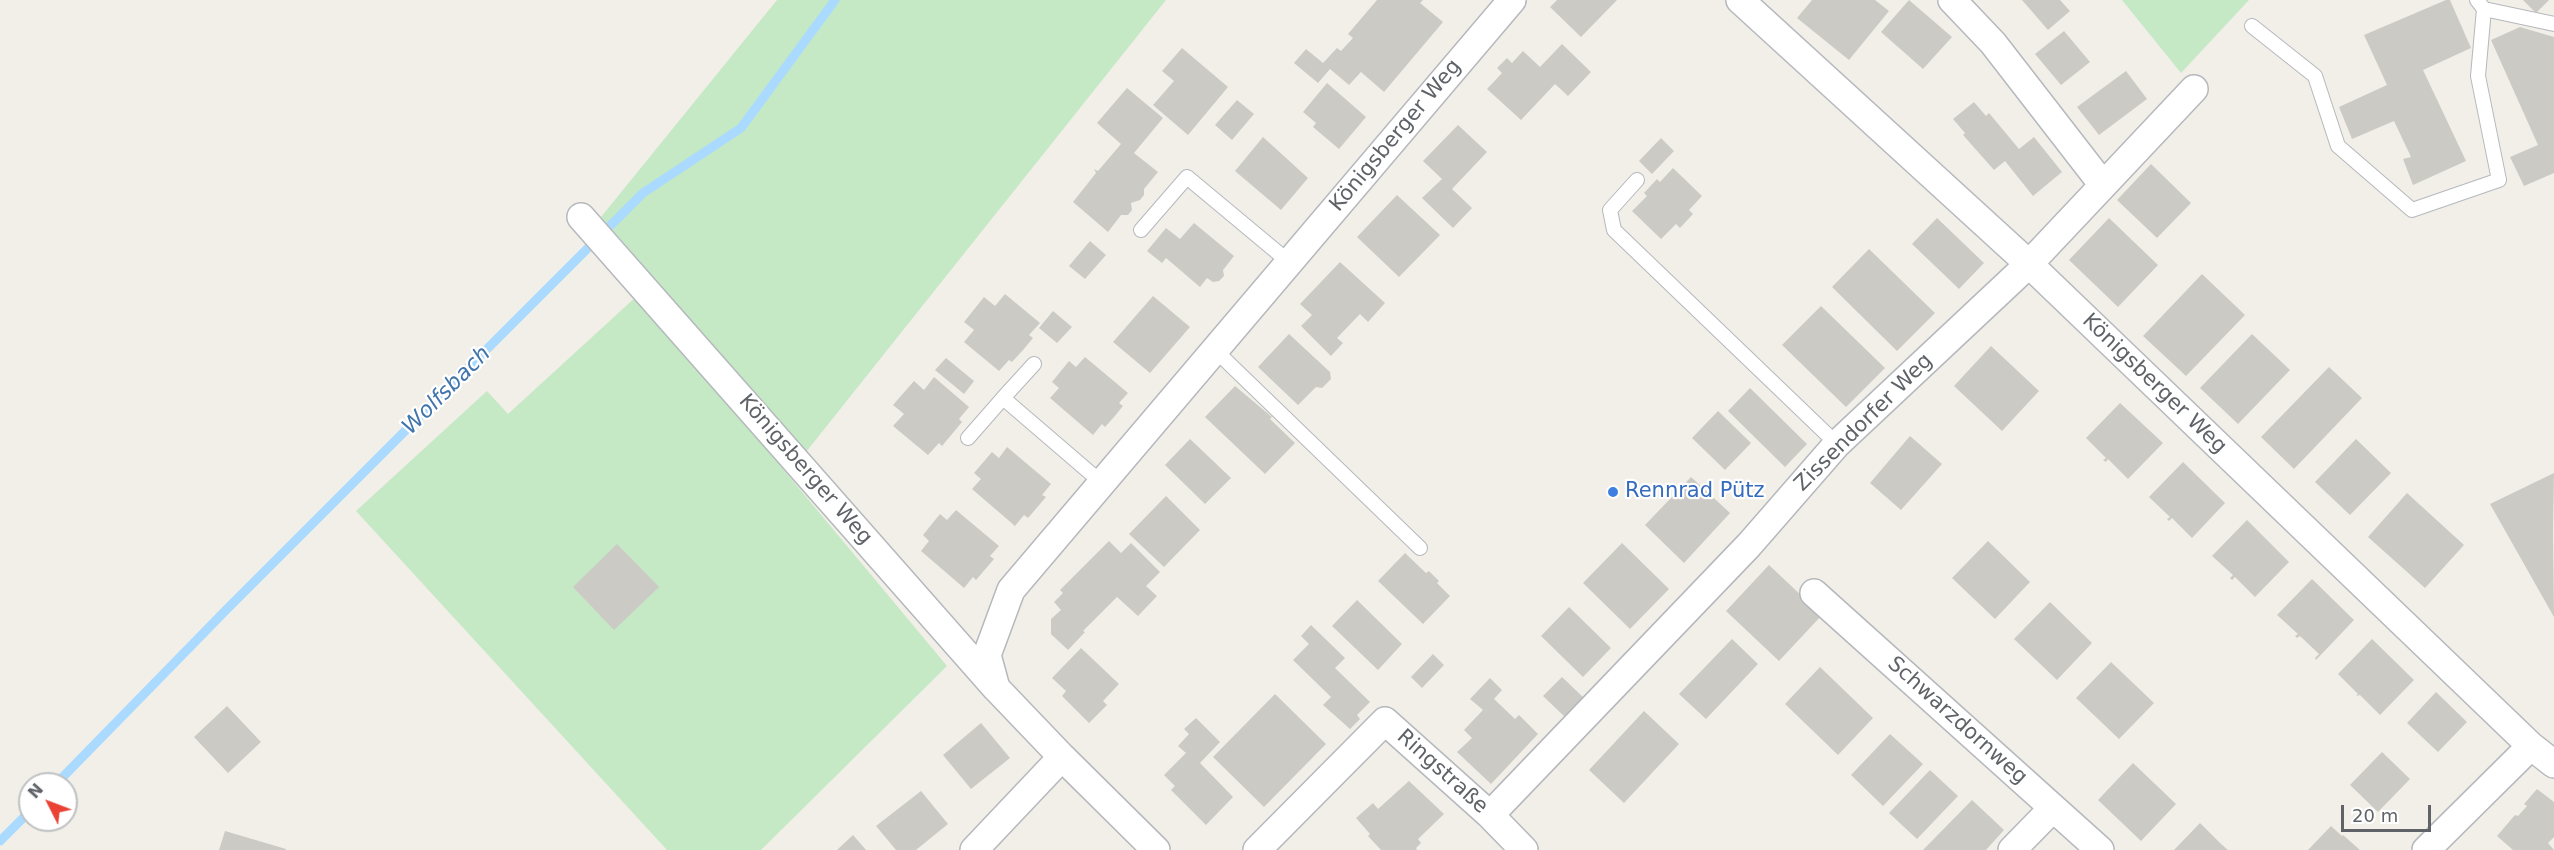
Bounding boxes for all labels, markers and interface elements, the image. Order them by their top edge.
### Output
street label: Königsberger Weg [1325,55,1467,217]
street label: Königsberger Weg [2077,309,2231,459]
water label: Wolfsbach [397,341,497,441]
street label: Zissendorfer Weg [1790,349,1938,497]
street label: Königsberger Weg [733,390,877,550]
place label: Rennrad Pütz [1625,479,1765,505]
marker: Rennrad Pütz [1606,485,1620,499]
street label: Schwarzdornweg [1882,652,2032,790]
street label: Ringstraße [1391,725,1493,819]
north arrow [18,772,78,832]
text: N [24,780,47,802]
scale bar [2344,793,2434,831]
text: 20 m [2352,805,2398,826]

